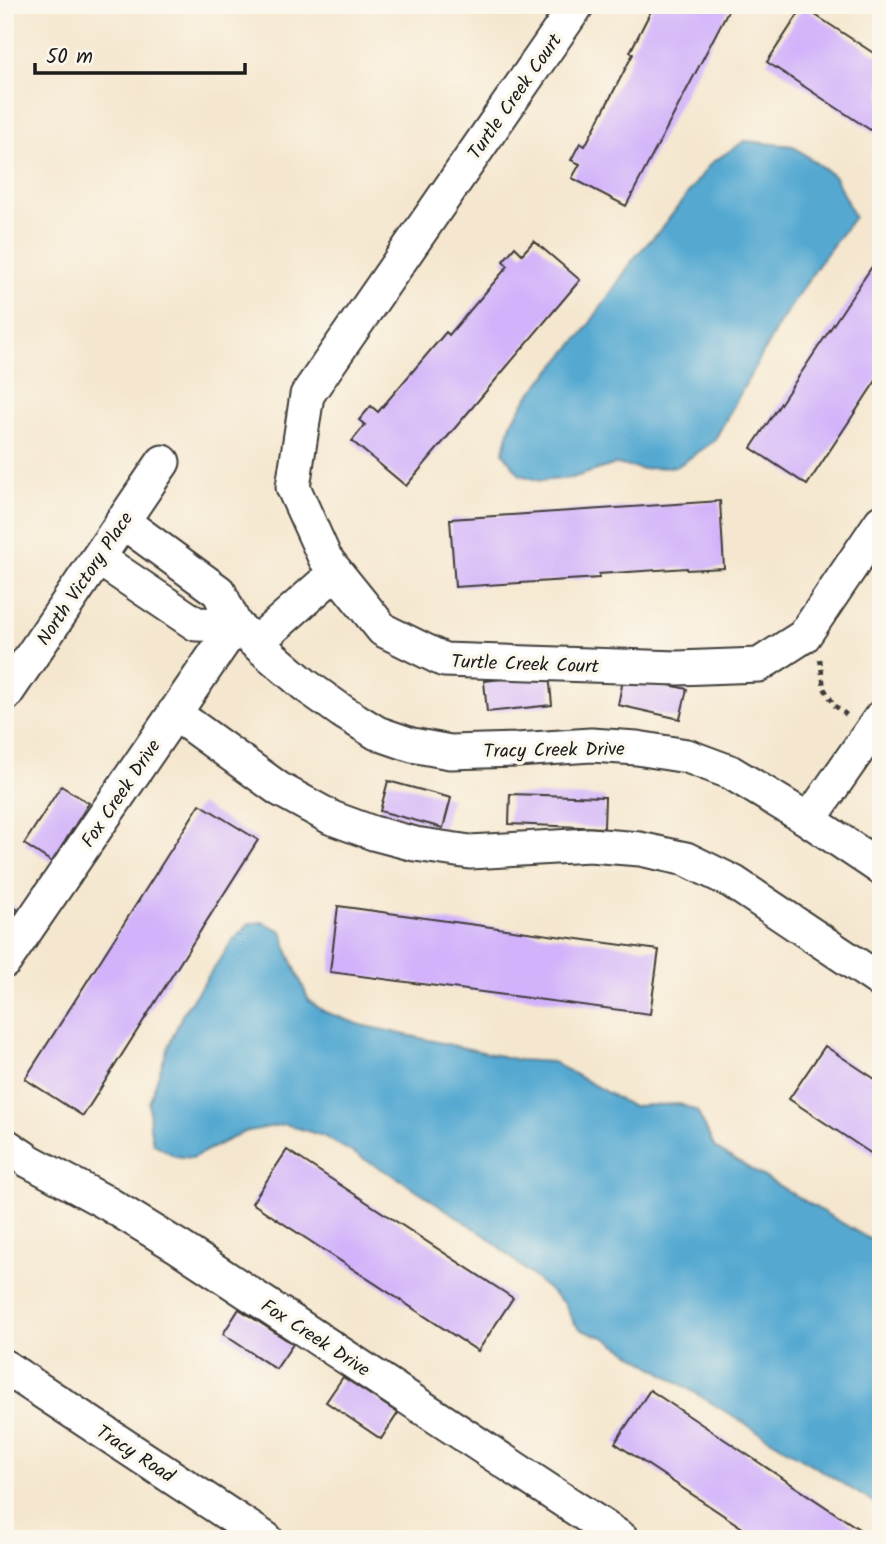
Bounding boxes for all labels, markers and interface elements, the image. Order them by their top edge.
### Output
street label: Turtle Creek Court [461,27,571,166]
scale bar [35,32,245,76]
text: 50 m [46,41,93,74]
street label: North Victory Place [30,506,142,652]
street label: Turtle Creek Court [451,647,600,683]
street label: Fox Creek Drive [74,733,169,854]
street label: Tracy Creek Drive [483,735,625,767]
street label: Fox Creek Drive [254,1292,376,1386]
street label: Tracy Road [90,1418,181,1492]

